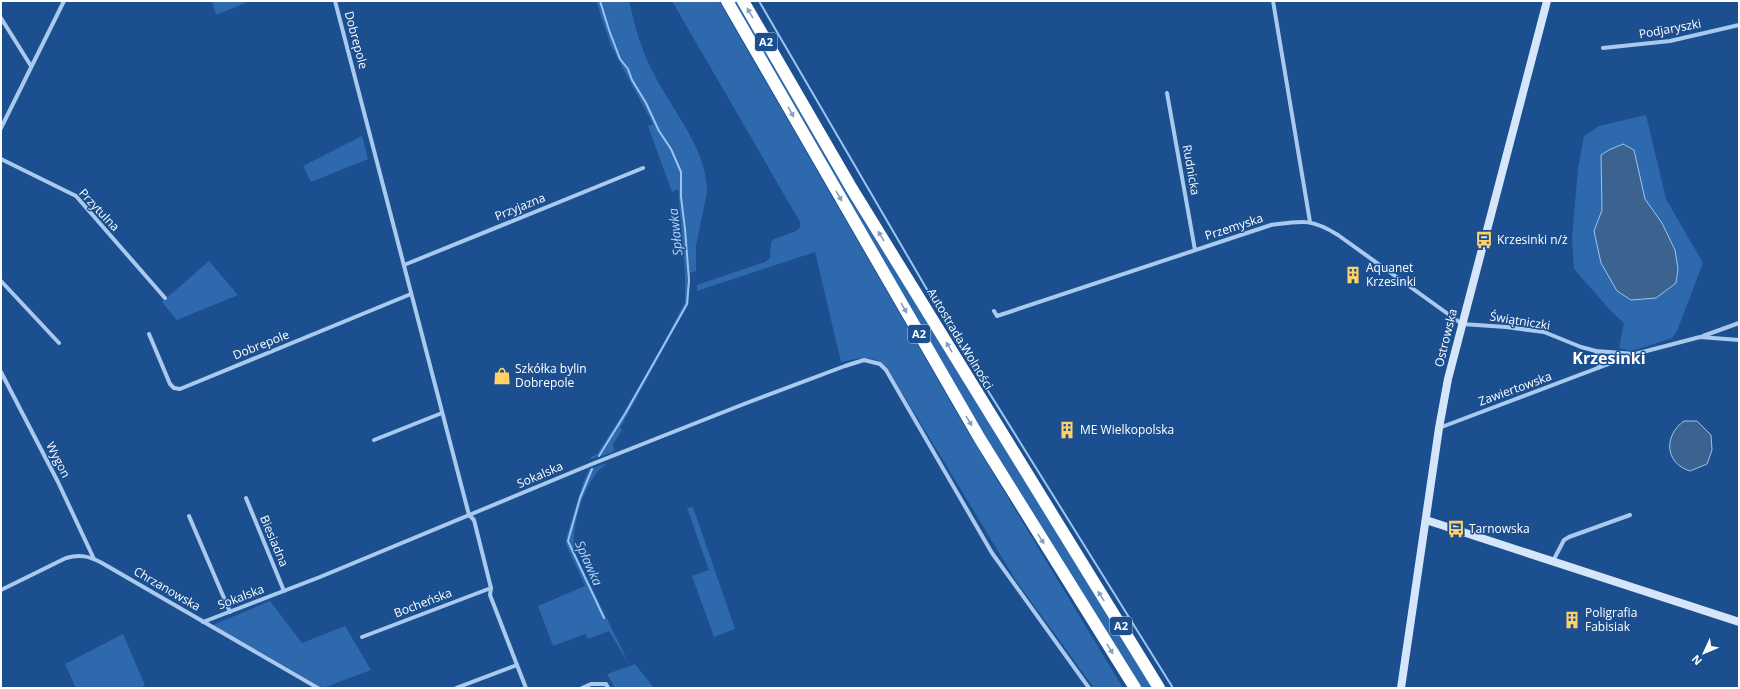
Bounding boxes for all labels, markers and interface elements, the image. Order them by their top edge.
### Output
one-way arrow [746,7,753,19]
street label: Dobrepole [341,9,372,71]
street label: Podjaryszki [1637,15,1702,42]
road number: A2 [755,33,777,51]
one-way arrow [787,106,794,118]
street label: Rudnicka [1179,143,1204,197]
street label: Przytulna [75,185,123,235]
street label: Przyjazna [492,189,548,224]
one-way arrow [836,190,843,202]
water label: Spławka [663,207,686,257]
street label: Przemyska [1203,209,1265,244]
one-way arrow [877,230,884,242]
bus stop icon: Krzesinki n/ż [1474,230,1494,250]
place label: Krzesinki n/ż [1497,231,1568,248]
place label: Aquanet Krzesinki [1366,259,1416,290]
building icon: Aquanet Krzesinki [1343,265,1363,285]
street label: Autostrada Wolności [923,285,997,393]
one-way arrow [901,302,908,314]
street label: Ostrowska [1430,307,1461,369]
street label: Świątniczki [1489,307,1552,334]
street label: Dobrepole [230,325,292,364]
road number: A2 [908,325,930,343]
one-way arrow [945,341,952,353]
district label: Krzesinki [1572,347,1646,369]
place label: Szkółka bylin Dobrepole [515,360,587,391]
shop icon: Szkółka bylin Dobrepole [492,366,512,386]
street label: Zawiertowska [1476,367,1554,410]
one-way arrow [966,415,973,427]
building icon: ME Wielkopolska [1057,420,1077,440]
place label: ME Wielkopolska [1080,421,1174,438]
street label: Wygon [42,439,75,481]
street label: Sokalska [514,457,565,492]
street label: Biesiadna [256,512,293,569]
bus stop icon: Tarnowska [1446,519,1466,539]
place label: Tarnowska [1469,520,1530,537]
one-way arrow [1037,534,1045,544]
water label: Spławka [571,538,607,589]
street label: Chrzanowska [131,563,204,615]
street label: Sokalska [215,580,267,613]
street label: Bocheńska [391,584,454,621]
one-way arrow [1098,590,1105,602]
place label: Poligrafia Fabisiak [1585,604,1637,635]
building icon: Poligrafia Fabisiak [1562,610,1582,630]
road number: A2 [1110,617,1132,635]
north arrow [1684,633,1724,673]
one-way arrow [1106,644,1114,654]
text: N [1688,652,1705,669]

